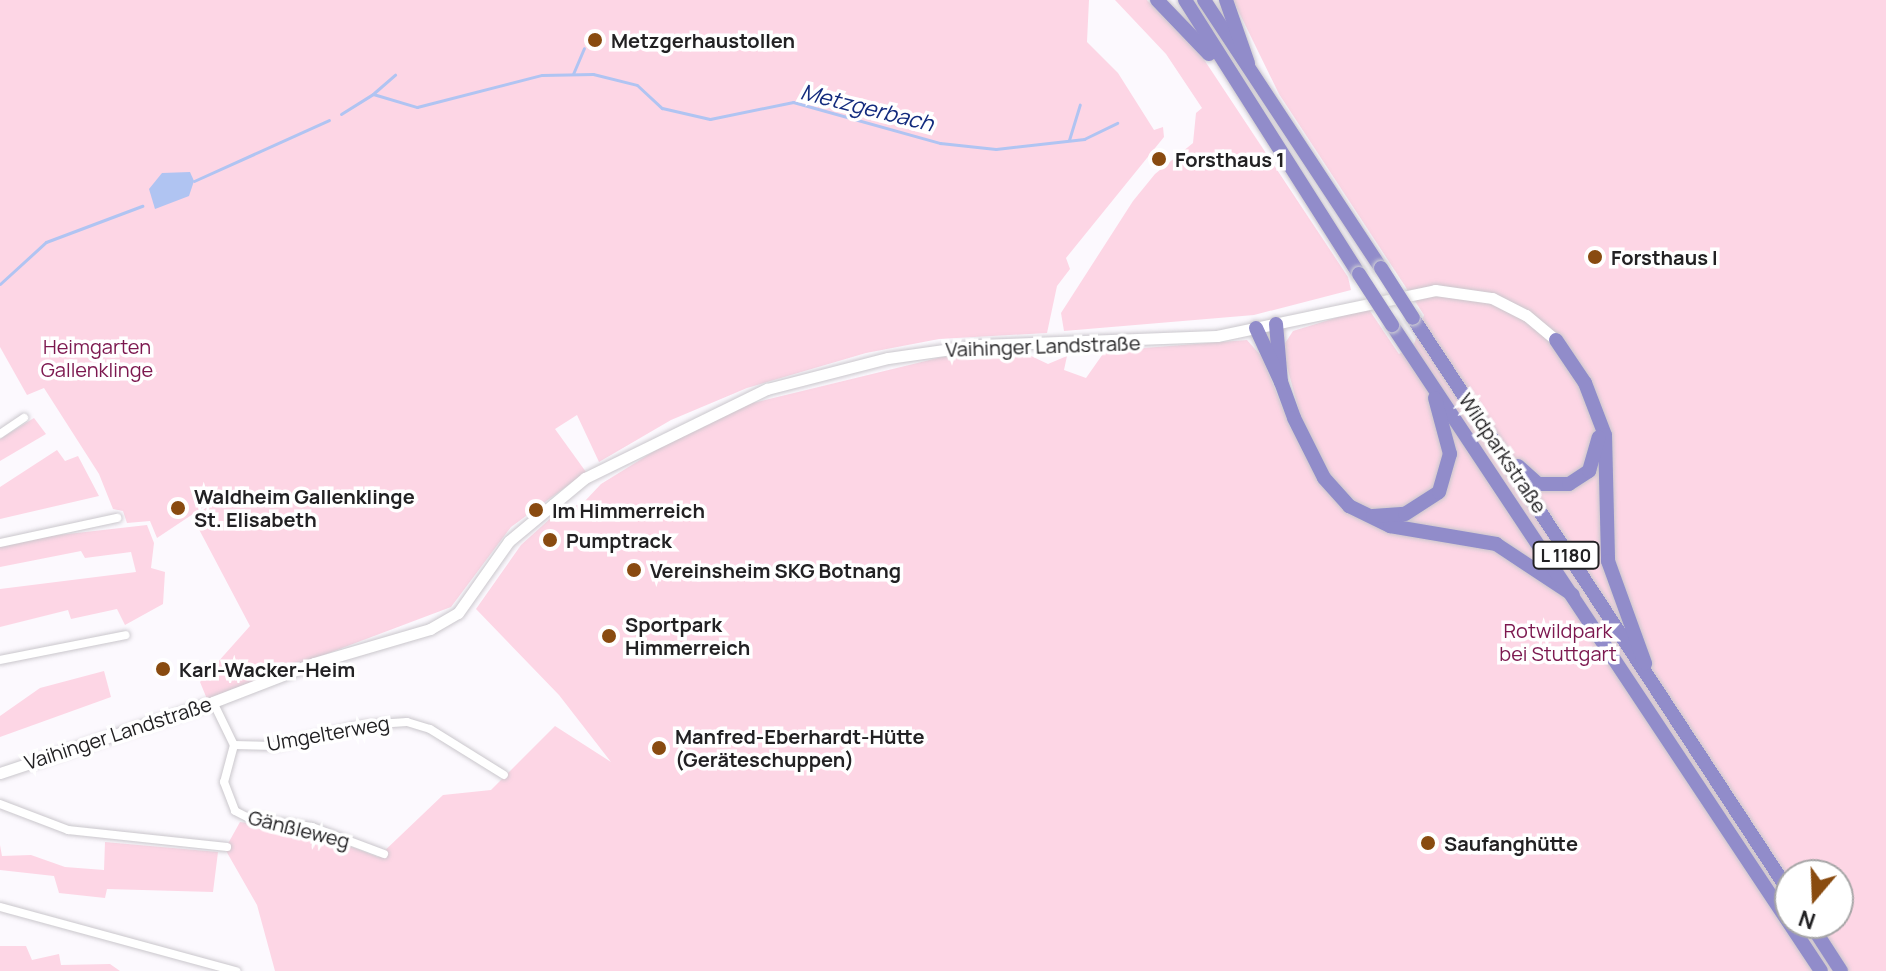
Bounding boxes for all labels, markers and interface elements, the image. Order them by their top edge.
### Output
place label: Metzgerhaustollen [611,28,795,52]
marker: Metzgerhaustollen [586,31,604,49]
water label: Metzgerbach [798,79,936,137]
place label: Forsthaus 1 [1175,147,1285,171]
marker: Forsthaus 1 [1150,150,1168,168]
place label: Forsthaus I [1611,245,1718,269]
marker: Forsthaus I [1586,248,1604,266]
street label: Vaihinger Landstraße [945,331,1141,361]
park label: Heimgarten Gallenklinge [41,335,153,382]
street label: Wildparkstraße [1454,388,1552,518]
place label: Waldheim Gallenklinge St. Elisabeth [194,484,415,531]
place label: Im Himmerreich [552,498,705,522]
marker: Waldheim Gallenklinge St. Elisabeth [169,499,187,517]
marker: Im Himmerreich [527,501,545,519]
place label: Pumptrack [566,528,672,552]
marker: Pumptrack [541,531,559,549]
road number: L 1180 [1532,541,1600,569]
place label: Vereinsheim SKG Botnang [650,558,901,582]
marker: Vereinsheim SKG Botnang [625,561,643,579]
place label: Sportpark Himmerreich [625,612,750,659]
park label: Rotwildpark bei Stuttgart [1499,619,1617,666]
marker: Sportpark Himmerreich [600,627,618,645]
place label: Karl-Wacker-Heim [179,657,355,681]
marker: Karl-Wacker-Heim [154,660,172,678]
street label: Vaihinger Landstraße [21,691,215,775]
street label: Umgelterweg [265,710,391,756]
place label: Manfred-Eberhardt-Hütte (Geräteschuppen) [675,724,925,771]
marker: Manfred-Eberhardt-Hütte (Geräteschuppen) [650,739,668,757]
street label: Gänßleweg [246,805,352,853]
place label: Saufanghütte [1444,831,1578,855]
marker: Saufanghütte [1419,834,1437,852]
north arrow [1774,859,1854,939]
text: N [1794,903,1819,937]

